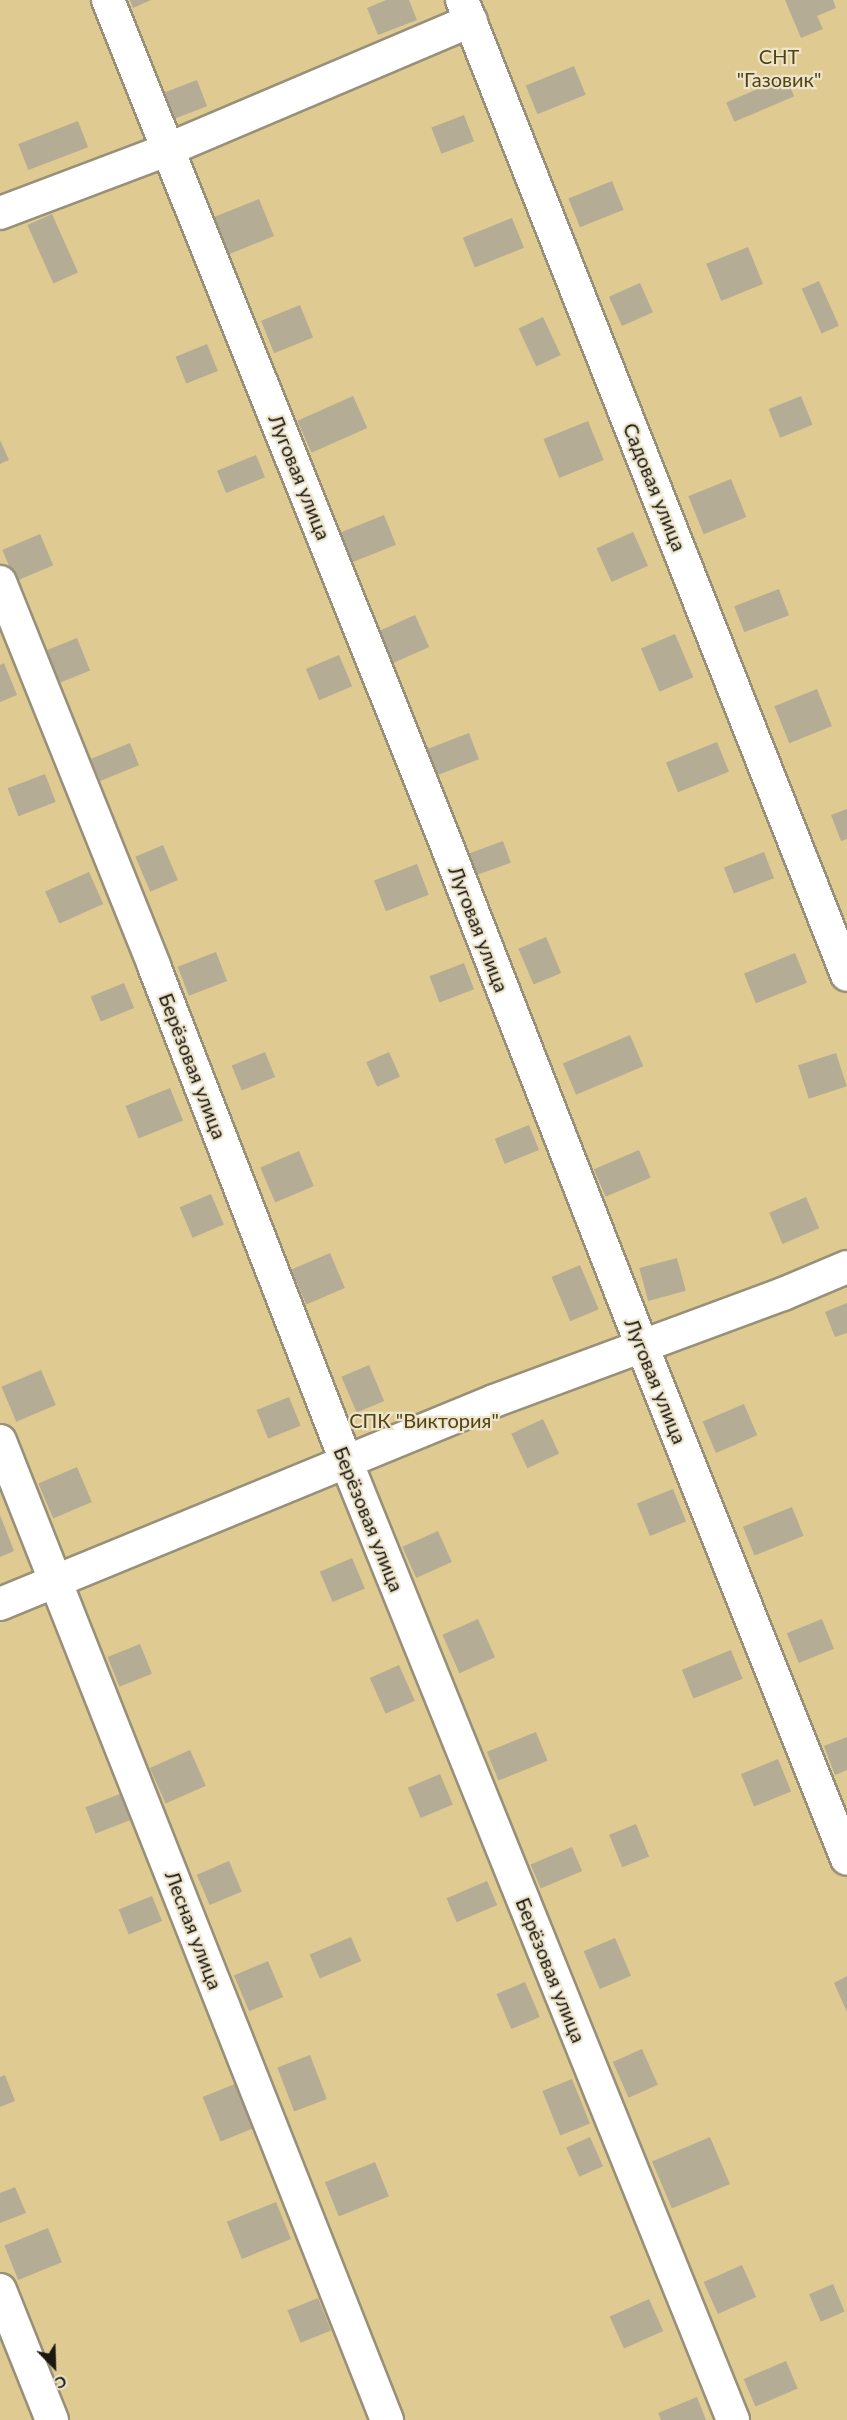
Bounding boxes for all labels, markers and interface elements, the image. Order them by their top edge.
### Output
park label: СНТ "Газовик" [737,45,821,92]
street label: Луговая улица [264,411,336,543]
street label: Садовая улица [618,419,692,555]
street label: Луговая улица [444,863,514,995]
street label: Берёзовая улица [154,990,232,1142]
street label: Луговая улица [620,1315,692,1447]
park label: СПК "Виктория" [349,1408,499,1432]
street label: Берёзовая улица [329,1443,409,1595]
street label: Лесная улица [160,1867,228,1993]
street label: Берёзовая улица [511,1894,591,2046]
north arrow [24,2336,84,2396]
text: С [53,2372,70,2394]

